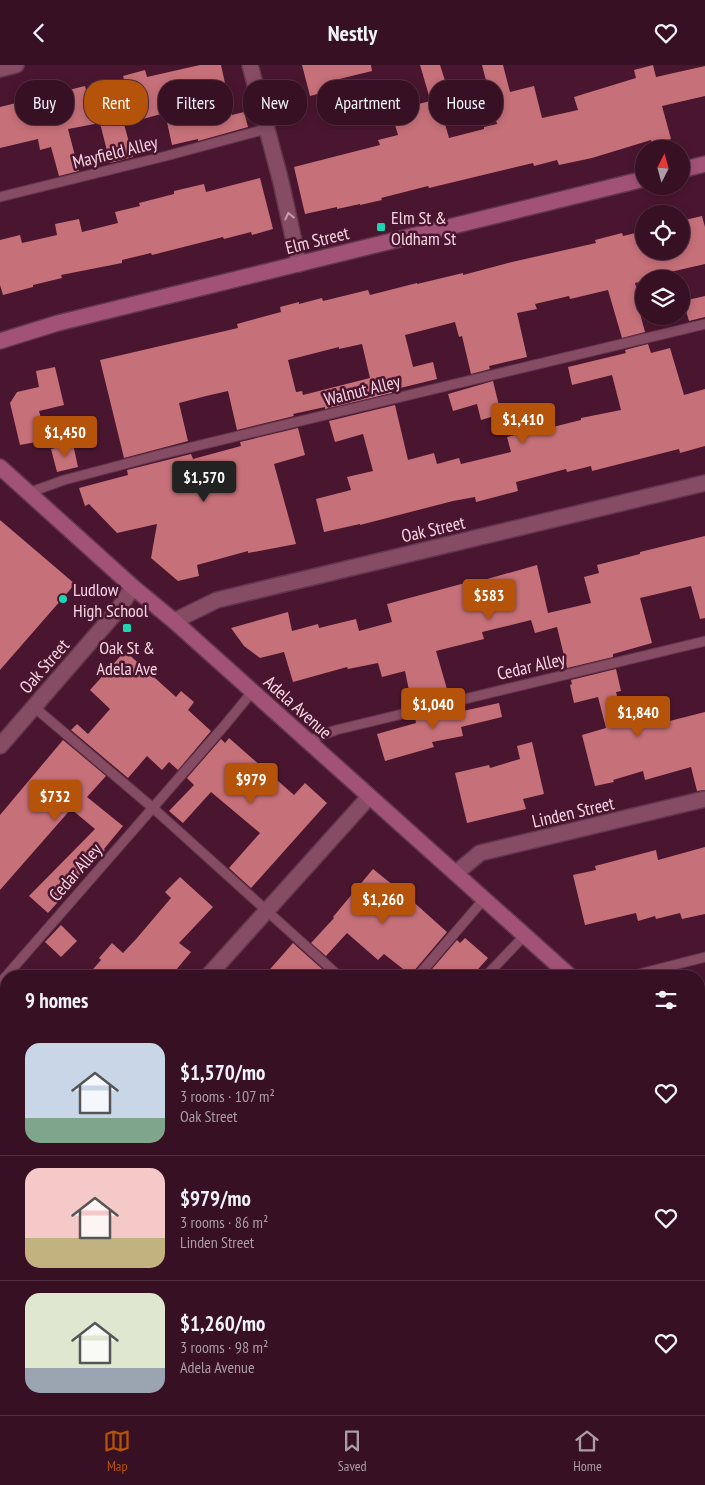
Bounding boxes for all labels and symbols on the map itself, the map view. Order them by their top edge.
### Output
street label: Mayfield Alley [70,130,160,174]
north arrow [635,140,690,195]
place label: Elm St & Oldham St [391,206,456,250]
one-way arrow [284,212,294,221]
street label: Elm Street [283,221,351,259]
marker: Elm St & Oldham St [375,221,387,233]
street label: Walnut Alley [322,369,403,411]
pin: $1,410 [482,403,564,445]
pin: $1,450 [24,415,106,458]
pin: $1,570 [163,461,245,503]
street label: Oak Street [399,511,467,547]
place label: Ludlow High School [73,578,149,622]
pin: $583 [459,579,519,621]
marker: Ludlow High School [57,593,69,605]
marker: Oak St & Adela Ave [121,622,133,634]
street label: Oak Street [14,634,74,698]
place label: Oak St & Adela Ave [97,636,157,680]
street label: Cedar Alley [495,647,568,685]
street label: Adela Avenue [259,670,337,744]
pin: $1,040 [392,687,474,730]
pin: $1,840 [597,695,679,738]
pin: $979 [221,763,281,805]
pin: $732 [25,779,85,822]
street label: Linden Street [530,791,616,833]
street label: Cedar Alley [44,838,107,906]
pin: $1,260 [342,883,424,925]

